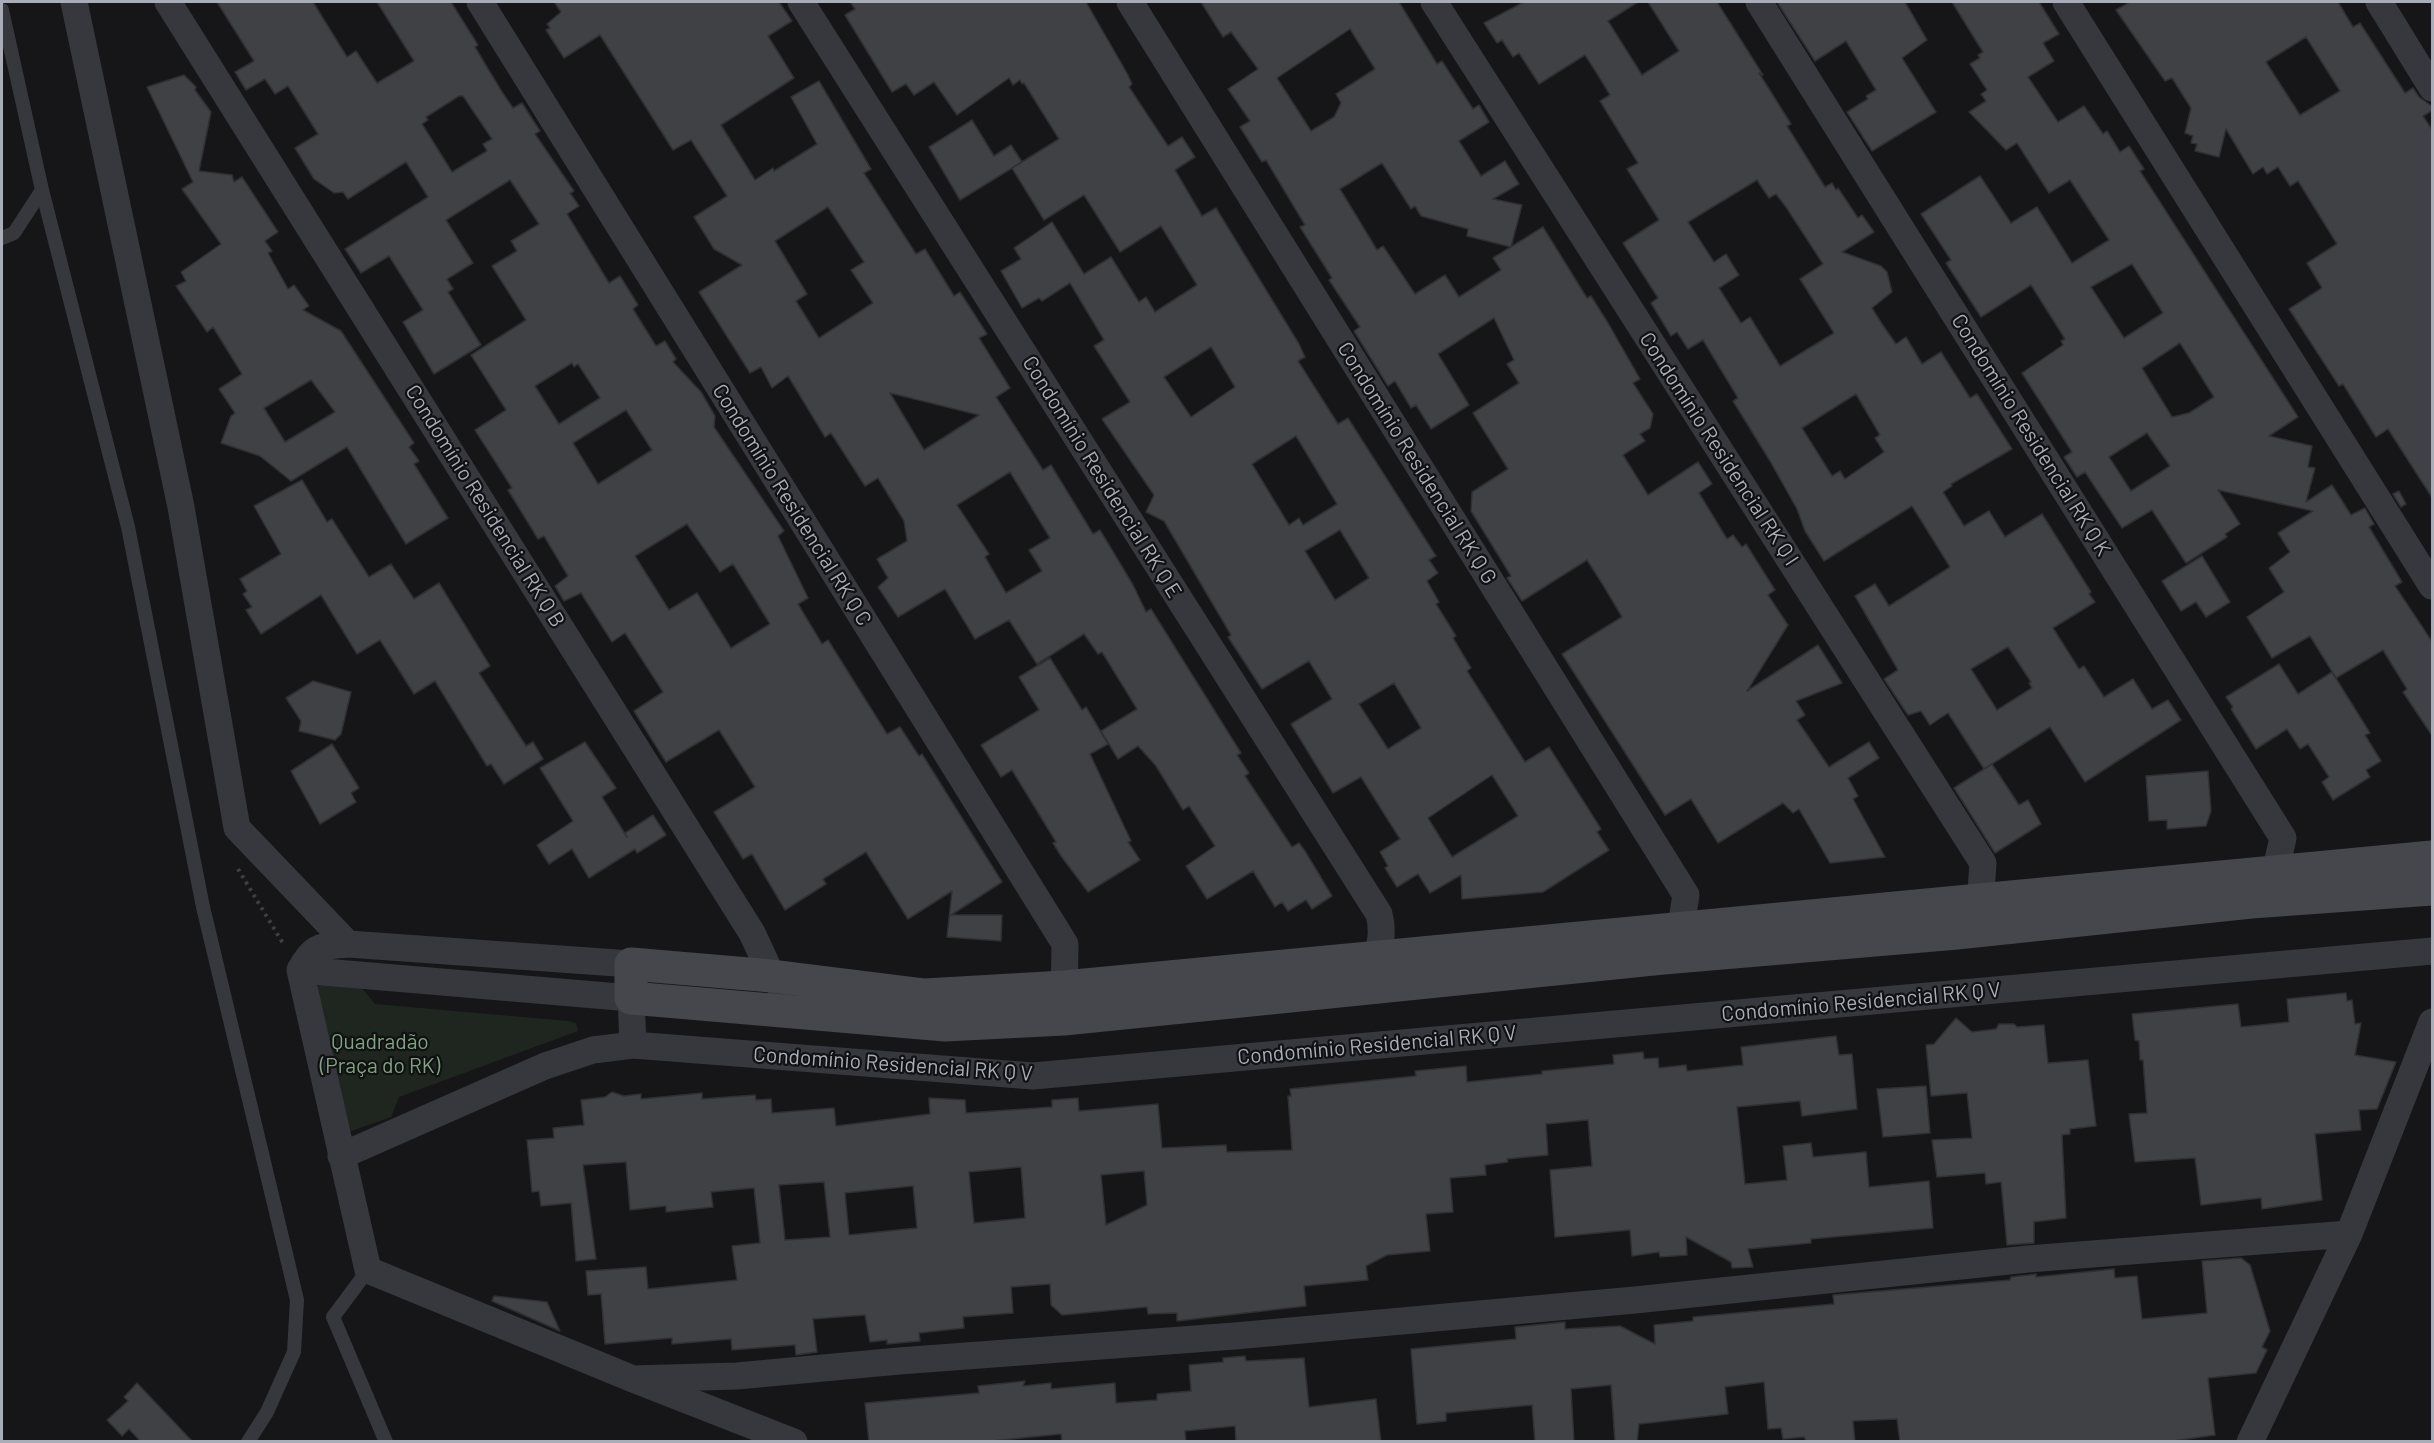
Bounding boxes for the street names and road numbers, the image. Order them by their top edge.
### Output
street label: Condomínio Residencial RK Q K [1946,309,2116,561]
street label: Condomínio Residencial RK Q I [1634,328,1804,570]
street label: Condomínio Residencial RK Q G [1332,337,1502,589]
street label: Condomínio Residencial RK Q E [1017,351,1187,603]
street label: Condomínio Residencial RK Q C [707,379,877,631]
street label: Condomínio Residencial RK Q B [400,380,570,632]
street label: Condomínio Residencial RK Q V [1720,977,2002,1027]
street label: Condomínio Residencial RK Q V [1236,1020,1518,1070]
street label: Condomínio Residencial RK Q V [752,1042,1034,1086]

